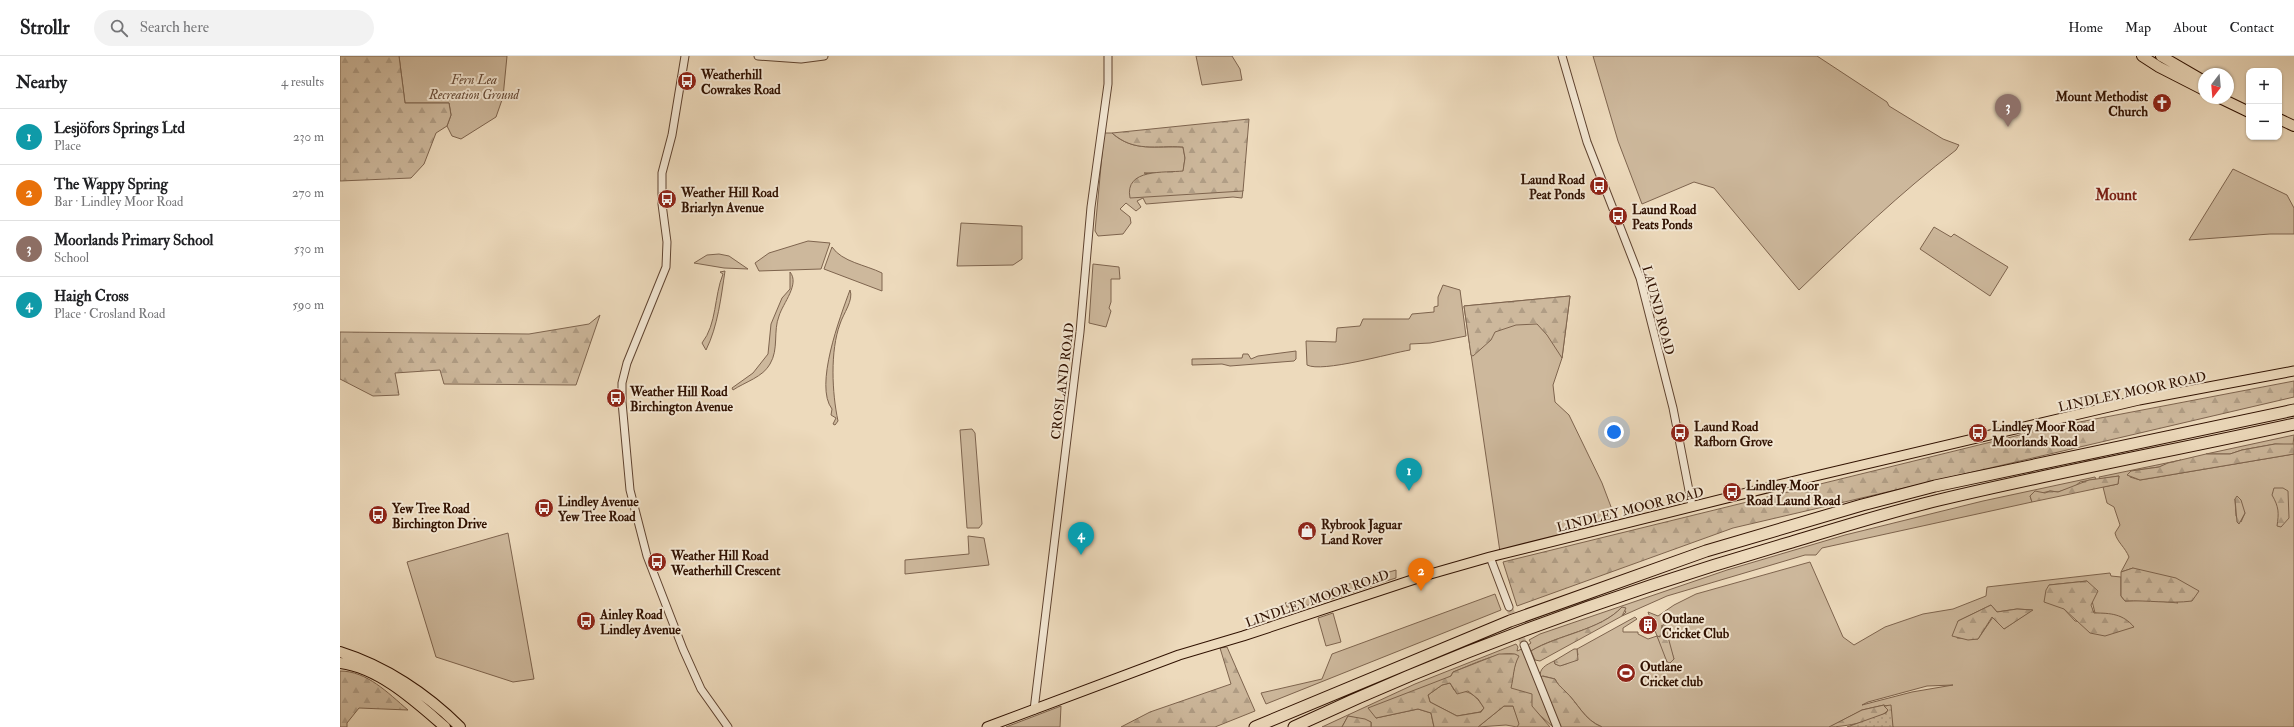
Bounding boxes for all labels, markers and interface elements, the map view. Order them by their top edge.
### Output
search box [94,10,374,46]
text: Strollr [20,16,70,40]
icon: search [108,17,130,39]
text: Search here [140,18,209,37]
text: Home [2068,19,2103,36]
text: Map [2125,19,2151,36]
text: About [2173,19,2207,36]
text: Contact [2229,19,2274,36]
place label: Weatherhill Cowrakes Road [700,67,781,98]
north arrow [2198,68,2234,104]
map controls [2246,68,2282,140]
button: + [2246,68,2282,104]
bus stop icon: Weatherhill Cowrakes Road [676,70,698,92]
text: Nearby [16,72,67,93]
park label: Fern Lea Recreation Ground [428,72,521,103]
text: 4 results [281,74,324,90]
place label: Mount Methodist Church [2054,89,2149,120]
church icon: Mount Methodist Church [2151,92,2173,114]
pin: 3 [1995,94,2021,127]
button: − [2246,104,2282,140]
text: Lesjöfors Springs Ltd [54,119,185,138]
text: 1 [27,129,31,145]
text: 230 m [293,129,324,145]
text: Place [54,138,81,154]
place label: Laund Road Peat Ponds [1521,172,1586,203]
text: The Wappy Spring [54,175,168,194]
bus stop icon: Laund Road Peat Ponds [1588,175,1610,197]
text: 2 [26,185,32,201]
text: 270 m [292,185,324,201]
place label: Weather Hill Road Briarlyn Avenue [680,185,779,217]
district label: Mount [2094,186,2137,205]
bus stop icon: Weather Hill Road Briarlyn Avenue [656,188,678,210]
text: Bar · Lindley Moor Road [54,194,183,210]
place label: Laund Road Peats Ponds [1632,202,1697,233]
bus stop icon: Laund Road Peats Ponds [1607,205,1629,227]
text: Moorlands Primary School [54,231,213,250]
text: 3 [27,241,32,257]
text: 530 m [294,241,324,257]
text: School [54,250,89,266]
street label: LAUND ROAD [1638,264,1678,357]
text: Haigh Cross [54,287,129,306]
text: 4 [25,297,33,313]
text: 590 m [292,297,324,313]
text: Place · Crosland Road [54,306,166,322]
street label: CROSLAND ROAD [1048,322,1078,440]
street label: LINDLEY MOOR ROAD [2057,368,2208,416]
place label: Weather Hill Road Birchington Avenue [629,384,733,416]
bus stop icon: Weather Hill Road Birchington Avenue [605,387,627,409]
place label: Laund Road Rafborn Grove [1694,419,1773,450]
place label: Lindley Moor Road Moorlands Road [1991,419,2095,450]
your location [1604,422,1624,442]
bus stop icon: Laund Road Rafborn Grove [1669,422,1691,444]
bus stop icon: Lindley Moor Road Moorlands Road [1967,422,1989,444]
pin: 1 [1396,458,1422,491]
place label: Lindley Moor Road Laund Road [1746,478,1841,509]
bus stop icon: Lindley Moor Road Laund Road [1721,481,1743,503]
street label: LINDLEY MOOR ROAD [1555,484,1705,536]
place label: Lindley Avenue Yew Tree Road [557,494,639,525]
bus stop icon: Lindley Avenue Yew Tree Road [533,497,555,519]
place label: Yew Tree Road Birchington Drive [391,501,488,533]
bus stop icon: Yew Tree Road Birchington Drive [367,504,389,526]
place label: Rybrook Jaguar Land Rover [1321,517,1403,548]
shop icon: Rybrook Jaguar Land Rover [1296,520,1318,542]
pin: 4 [1068,522,1094,555]
place label: Weather Hill Road Weatherhill Crescent [670,548,781,579]
bus stop icon: Weather Hill Road Weatherhill Crescent [646,551,668,573]
pin: 2 [1408,558,1434,591]
street label: LINDLEY MOOR ROAD [1243,567,1391,631]
place label: Ainley Road Lindley Avenue [599,607,681,639]
bus stop icon: Ainley Road Lindley Avenue [575,610,597,632]
place label: Outlane Cricket Club [1662,611,1730,642]
building icon: Outlane Cricket Club [1637,614,1659,636]
place label: Outlane Cricket club [1640,659,1703,690]
sports icon: Outlane Cricket club [1615,662,1637,684]

